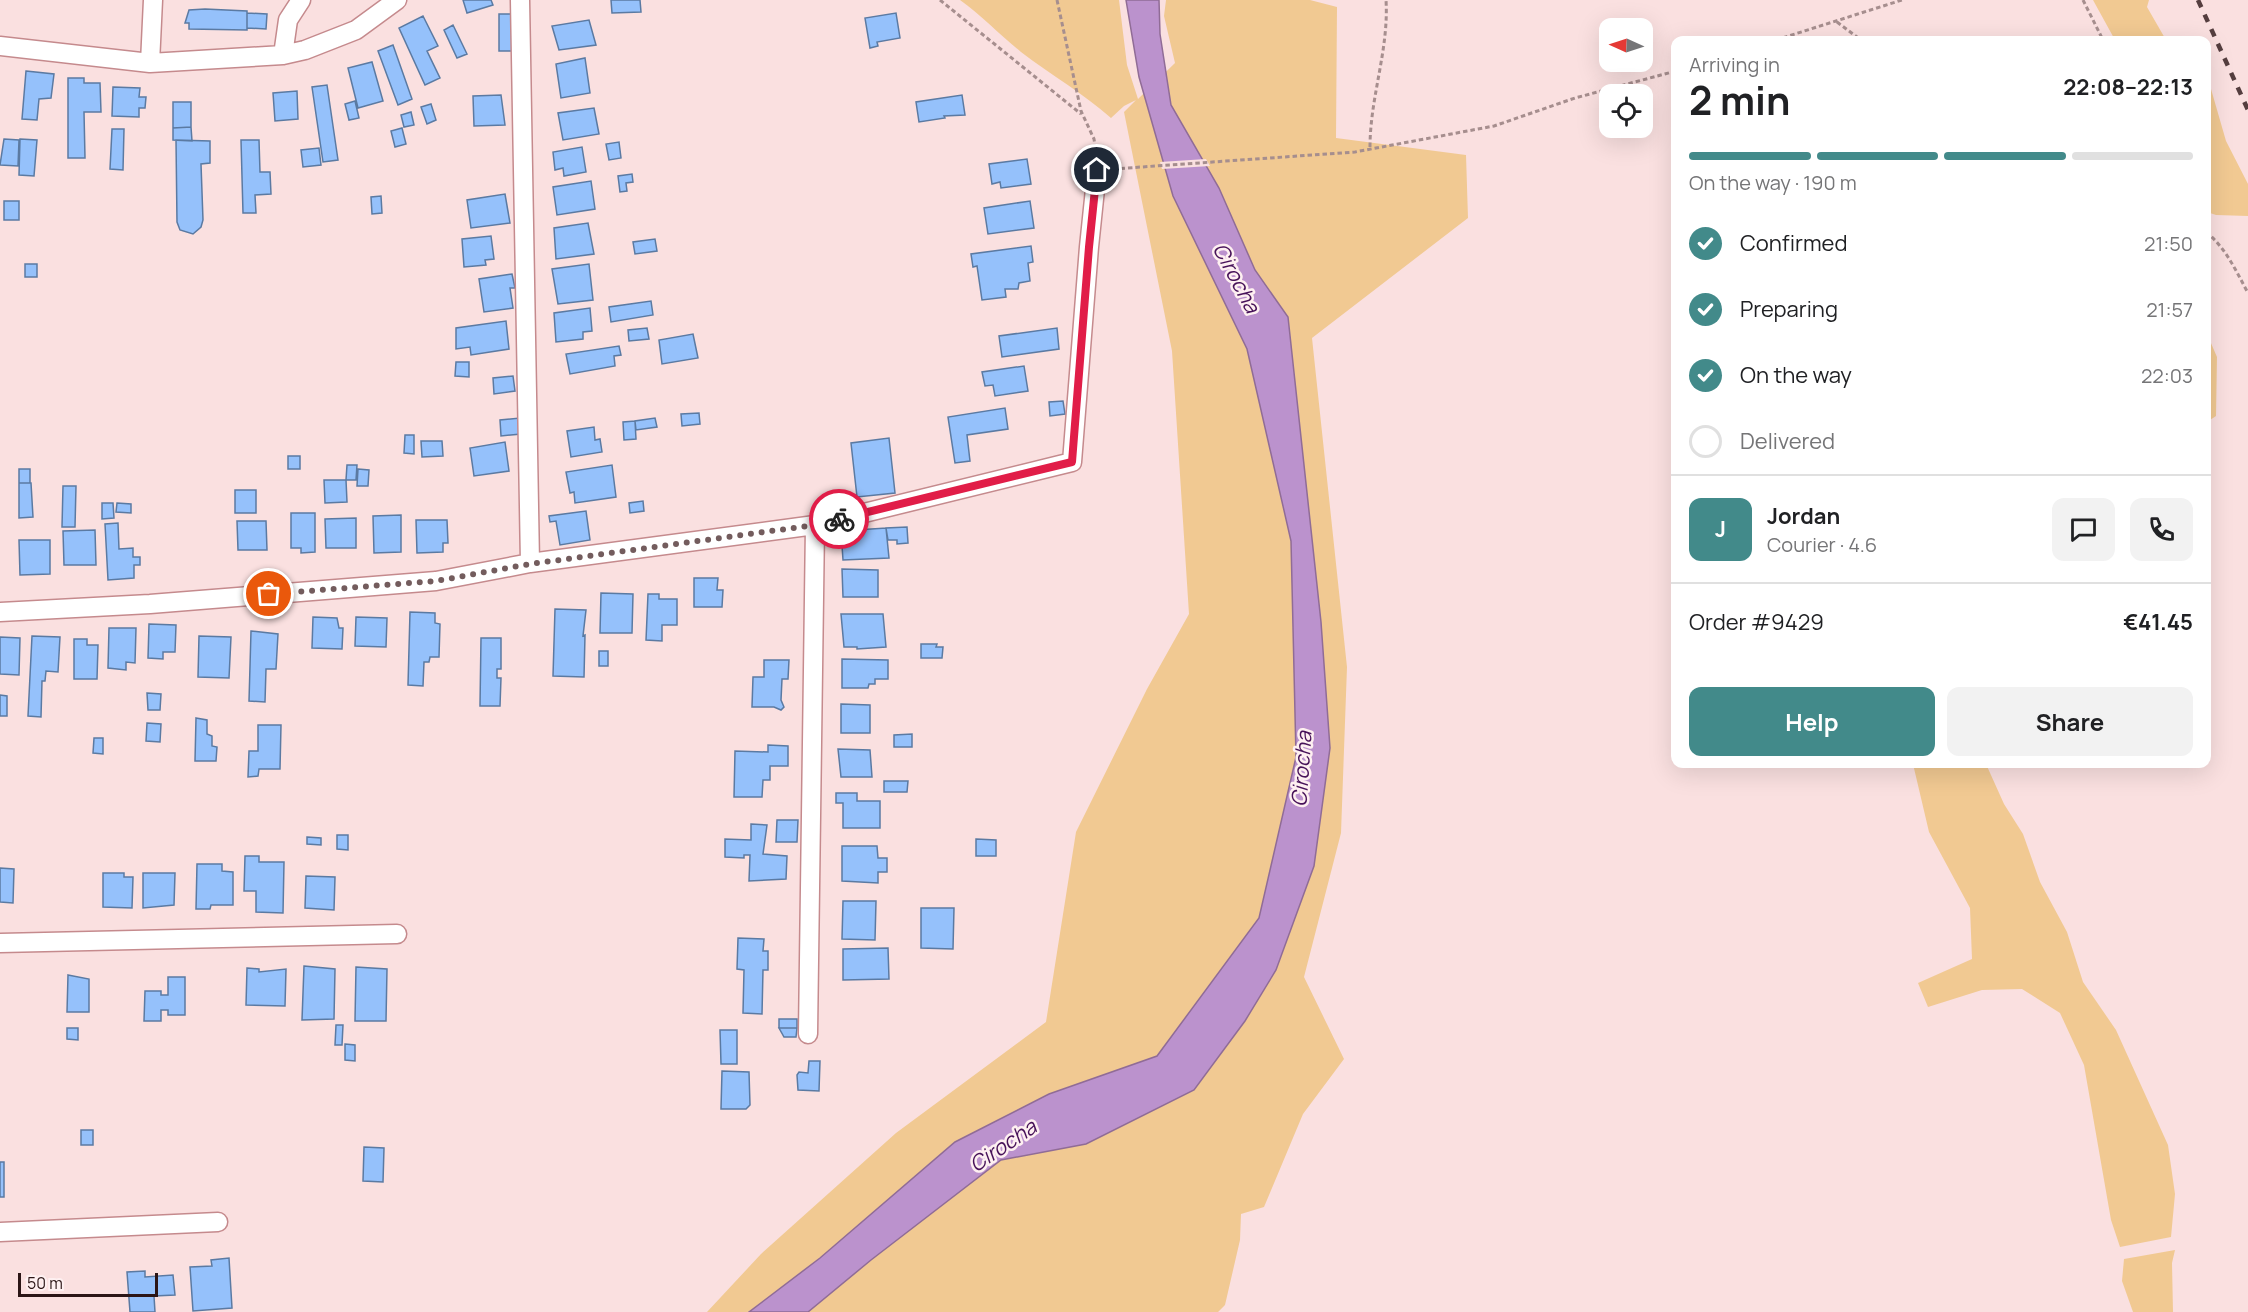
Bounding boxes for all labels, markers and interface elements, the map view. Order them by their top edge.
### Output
north arrow [1599,18,1653,72]
map controls [1599,18,1653,138]
text: Arriving in [1689,51,1780,78]
text: 22:08–22:13 [2063,72,2193,102]
text: 2 min [1689,73,1790,127]
button: locate [1599,84,1653,138]
pin [1071,144,1122,195]
icon: home [1080,153,1113,186]
text: On the way · 190 m [1689,169,1857,196]
icon: check [1689,227,1722,260]
text: Confirmed [1740,228,1848,258]
text: 21:50 [2144,230,2193,257]
water label: Cirocha [1207,238,1268,319]
icon: check [1689,293,1722,326]
text: Preparing [1740,294,1838,324]
text: 21:57 [2146,296,2193,323]
icon: check [1689,359,1722,392]
text: On the way [1740,360,1852,390]
text: 22:03 [2141,362,2193,389]
text: Delivered [1740,426,1835,456]
courier [809,489,869,549]
button: chat [2052,498,2115,561]
button: phone [2130,498,2193,561]
text: Jordan [1767,501,1840,531]
icon: bike [823,503,856,536]
text: J [1715,514,1726,544]
text: Courier · 4.6 [1767,531,1877,558]
pin [243,568,294,619]
icon: bag [252,577,285,610]
text: Order #9429 [1689,607,1824,637]
text: €41.45 [2123,607,2193,637]
button: Help [1689,687,1935,756]
button: Share [1947,687,2193,756]
water label: Cirocha [1284,729,1318,808]
water label: Cirocha [963,1112,1043,1178]
scale bar [18,1270,158,1298]
text: 50 m [27,1272,63,1294]

